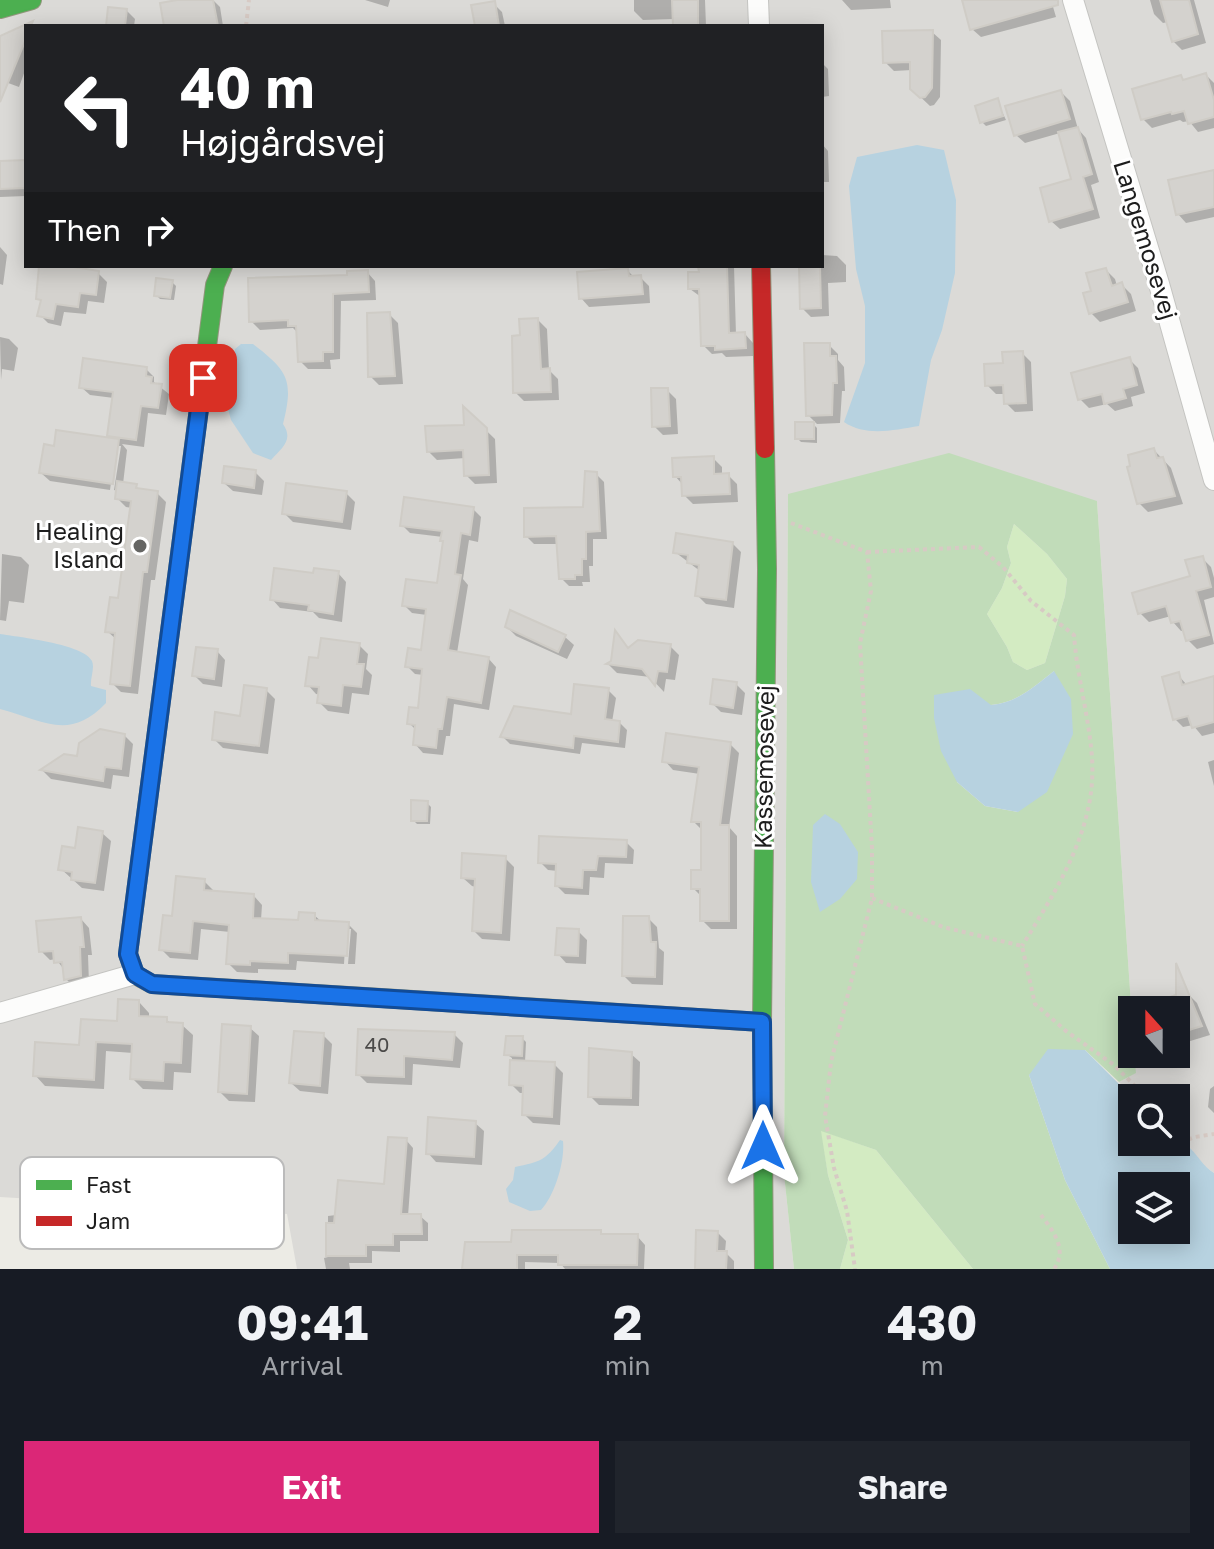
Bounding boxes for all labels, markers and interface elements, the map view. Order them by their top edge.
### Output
text: 40 m [180,53,314,120]
icon: left [48,56,152,160]
text: Højgårdsvej [180,121,386,164]
street label: Langemosevej [1108,156,1185,323]
icon: right [137,208,181,252]
text: Then [48,212,121,248]
pin [169,344,237,412]
icon: arrive [181,356,225,400]
place label: Healing Island [35,516,124,573]
marker: Healing Island [131,537,149,555]
street label: Kassemosevej [748,685,779,849]
north arrow [1118,996,1190,1068]
map controls [1118,996,1190,1244]
house number: 40 [365,1032,389,1056]
button: search [1118,1084,1190,1156]
position arrow [721,1104,805,1188]
legend [20,1157,284,1249]
text: Fast [86,1171,132,1198]
button: layers [1118,1172,1190,1244]
text: Jam [86,1207,130,1234]
text: 09:41 [236,1293,368,1351]
text: 2 [613,1293,642,1351]
text: 430 [887,1293,978,1351]
text: Arrival [262,1350,343,1381]
text: min [605,1350,651,1381]
text: m [921,1350,944,1381]
button: Exit [24,1441,599,1533]
button: Share [615,1441,1190,1533]

